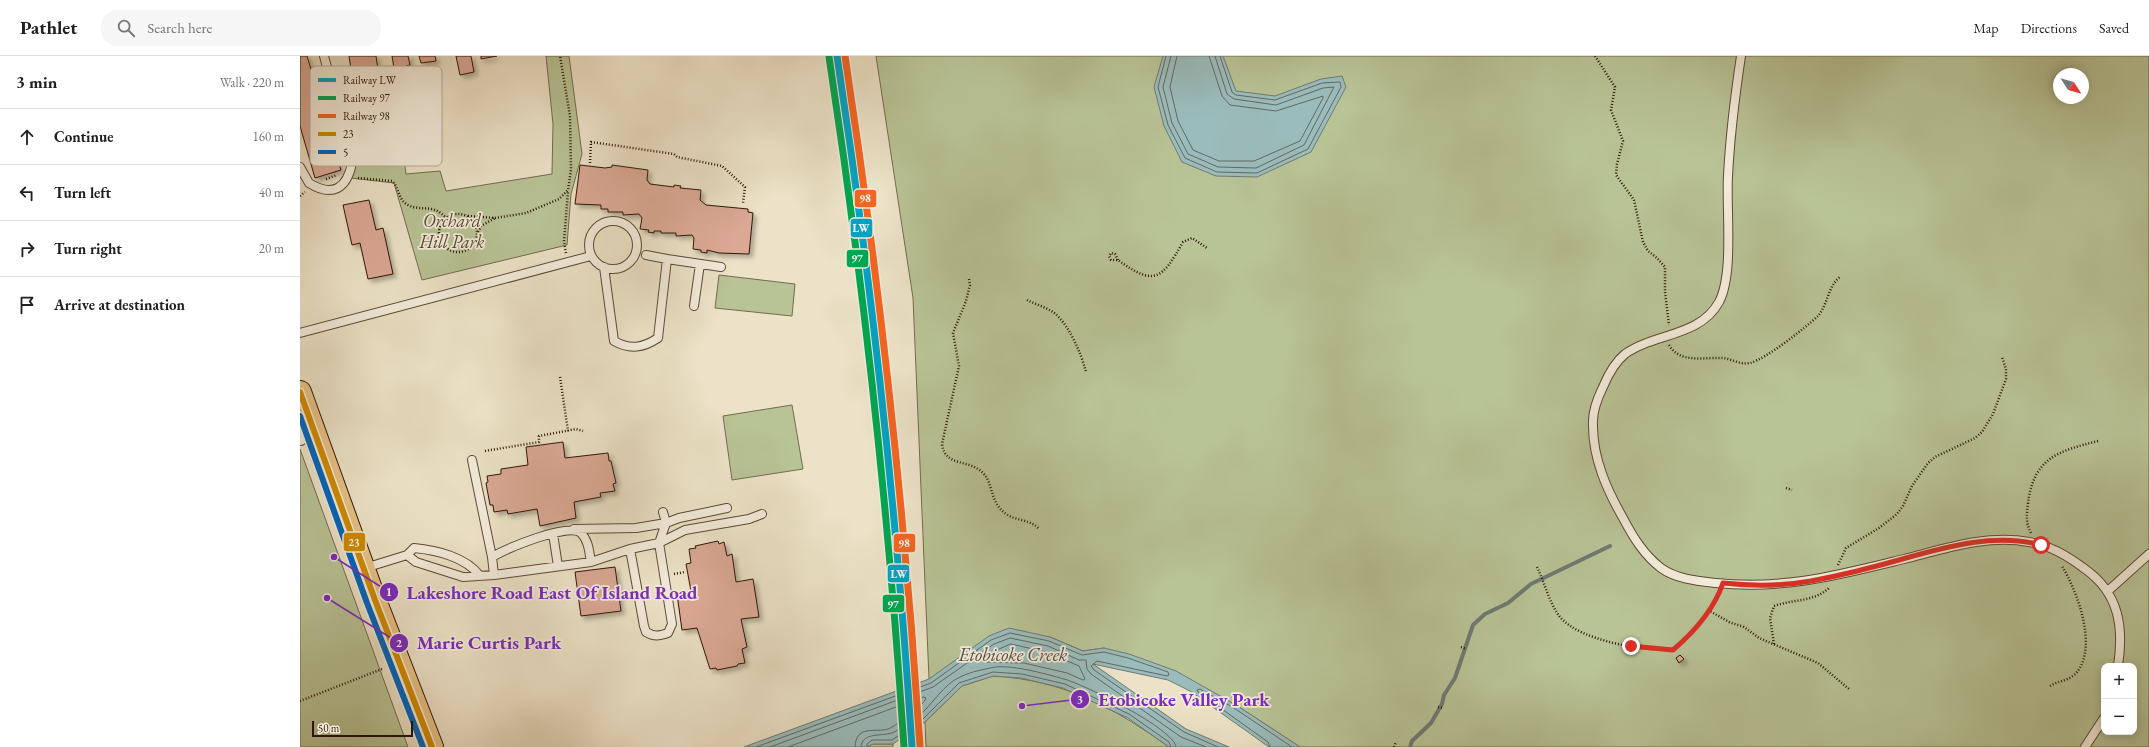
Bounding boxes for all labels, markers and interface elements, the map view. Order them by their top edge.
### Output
search box [101,10,381,46]
text: Pathlet [20,15,77,40]
icon: search [115,17,137,39]
text: Search here [147,18,212,37]
text: Map [1973,19,1999,37]
text: Directions [2021,19,2077,37]
text: Saved [2099,19,2129,37]
legend [310,66,442,166]
north arrow [2053,68,2089,104]
text: 3 min [16,71,57,93]
text: Railway LW [343,73,397,87]
text: Walk · 220 m [220,74,284,91]
text: Railway 97 [343,91,391,105]
text: Railway 98 [343,109,390,123]
icon: ahead [16,126,38,148]
text: Continue [54,127,114,146]
text: 23 [343,127,354,141]
text: 160 m [253,128,284,145]
text: 5 [343,145,348,159]
icon: left [16,182,38,204]
text: Turn left [54,183,111,202]
text: 40 m [259,184,284,201]
line badge: 98 [854,189,877,208]
text: 98 [859,191,871,205]
park label: Orchard Hill Park [419,209,484,253]
line badge: LW [850,218,873,238]
text: LW [853,221,870,235]
icon: right [16,238,38,260]
text: Turn right [54,239,122,258]
text: 20 m [259,240,284,257]
line badge: 97 [846,249,869,268]
text: 97 [851,251,863,265]
icon: arrive [16,294,38,316]
text: Arrive at destination [54,295,185,314]
line badge: 23 [343,532,366,552]
line badge: 98 [893,533,916,553]
text: 23 [348,535,360,549]
text: 98 [898,536,910,550]
route start [2032,536,2050,554]
line badge: LW [887,564,910,583]
text: LW [891,567,908,581]
callout: Lakeshore Road East Of Island Road [379,577,706,608]
text: Lakeshore Road East Of Island Road [406,580,698,605]
text: 1 [386,584,392,600]
line badge: 97 [882,594,905,613]
text: 97 [887,597,899,611]
callout: Marie Curtis Park [389,627,570,658]
text: Marie Curtis Park [417,630,562,655]
text: 2 [396,635,403,651]
route end [1622,637,1640,655]
water label: Etobicoke Creek [958,642,1068,667]
map controls [2101,663,2137,735]
button: + [2101,663,2137,699]
callout: Etobicoke Valley Park [1070,683,1277,714]
text: Etobicoke Valley Park [1098,687,1270,712]
text: 3 [1077,691,1083,707]
button: − [2101,699,2137,735]
scale bar [312,719,413,738]
text: 50 m [318,721,339,735]

